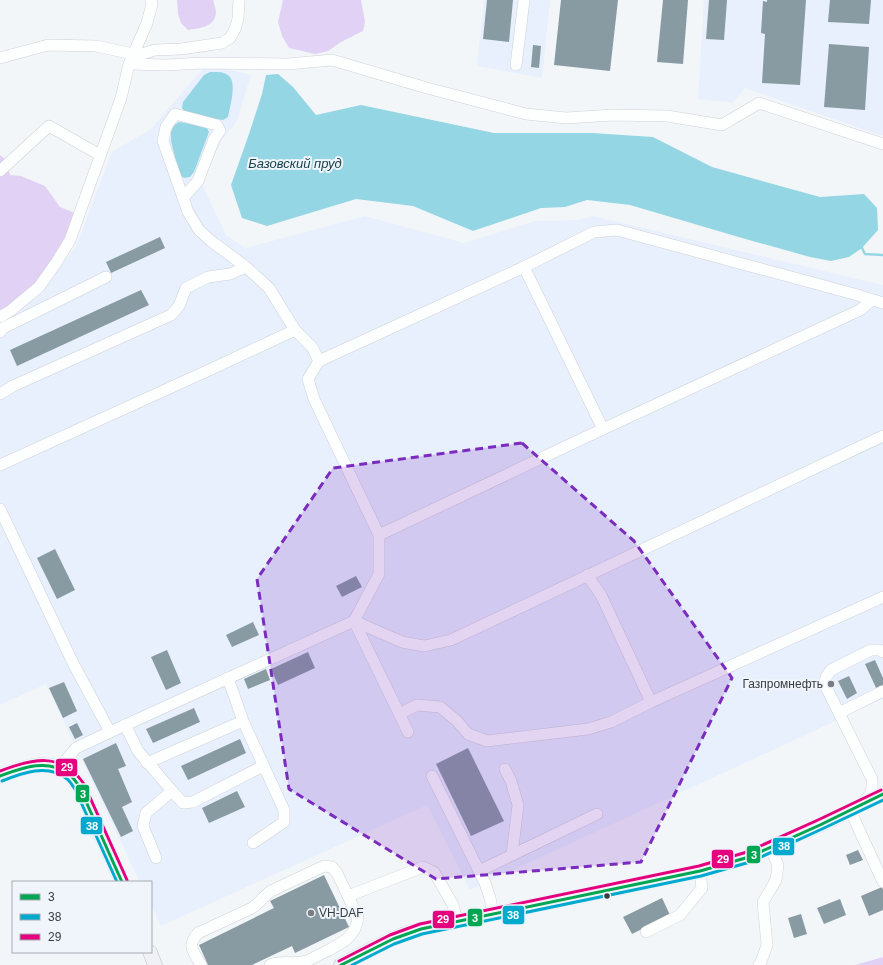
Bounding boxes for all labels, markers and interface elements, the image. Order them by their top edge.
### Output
water label: Базовский пруд [248,156,342,171]
place label: Газпромнефть [742,677,823,691]
marker: Газпромнефть [826,679,836,689]
line badge: 29 [55,758,78,777]
text: 29 [61,761,73,773]
line badge: 3 [75,784,90,803]
text: 3 [80,788,86,800]
line badge: 38 [80,816,103,835]
text: 38 [86,820,98,832]
line badge: 38 [772,837,795,856]
text: 38 [778,840,790,852]
line badge: 3 [746,845,761,864]
line badge: 29 [711,849,734,869]
text: 3 [751,849,757,861]
text: 29 [717,853,729,865]
legend [12,881,152,953]
text: 3 [48,890,55,904]
unlabelled marker [602,891,612,901]
line badge: 38 [502,905,525,925]
place label: VH-DAF [319,906,364,920]
marker: VH-DAF [306,908,316,918]
line badge: 3 [467,908,483,927]
text: 38 [507,909,519,921]
text: 38 [48,910,62,924]
line badge: 29 [432,910,455,929]
text: 3 [472,912,478,924]
text: 29 [437,913,449,925]
text: 29 [48,930,62,944]

